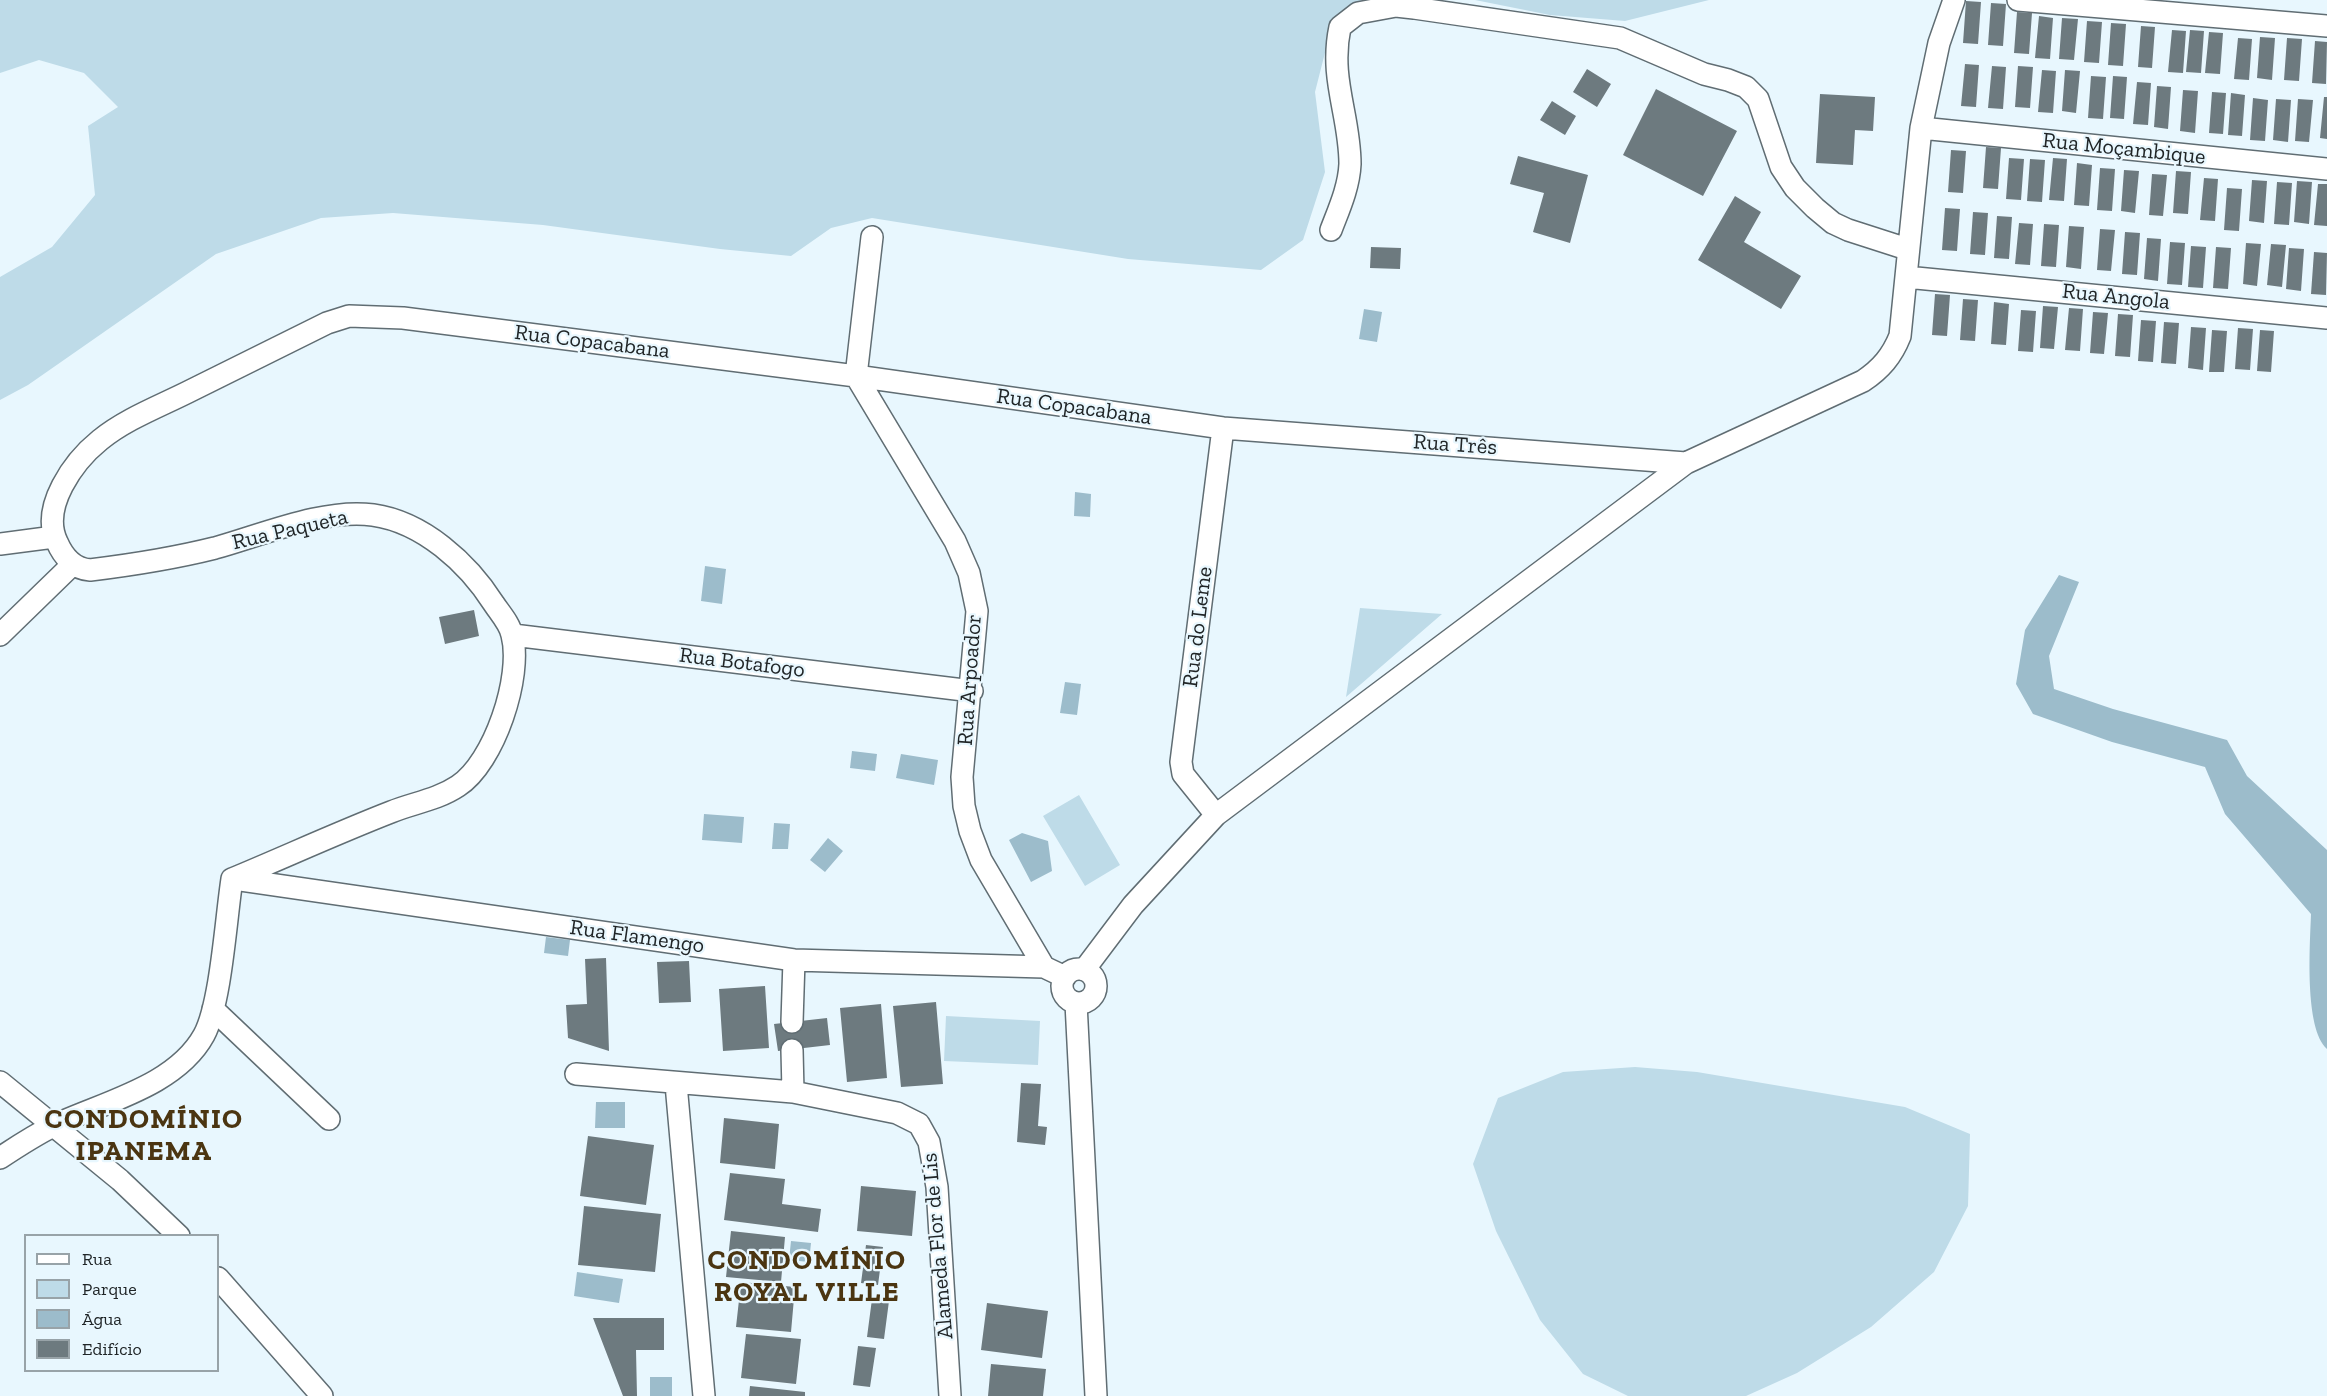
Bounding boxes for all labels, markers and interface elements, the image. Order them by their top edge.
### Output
street label: Rua Moçambique [2041,127,2207,171]
street label: Rua Angola [2061,278,2171,316]
street label: Rua Copacabana [513,319,671,365]
street label: Rua Copacabana [995,383,1153,431]
street label: Rua Três [1412,429,1498,461]
street label: Rua Paqueta [230,504,350,556]
street label: Rua do Leme [1177,565,1219,689]
street label: Rua Arpoador [952,613,988,747]
street label: Rua Botafogo [678,642,806,684]
street label: Rua Flamengo [568,914,706,960]
district label: CONDOMÍNIO IPANEMA [45,1103,243,1169]
street label: Alameda Flor de Lis [917,1152,959,1340]
legend [24,1234,219,1372]
district label: CONDOMÍNIO ROYAL VILLE [708,1244,906,1310]
text: Rua [82,1248,112,1270]
text: Parque [82,1278,137,1300]
text: Água [82,1308,122,1330]
text: Edifício [82,1338,142,1360]

